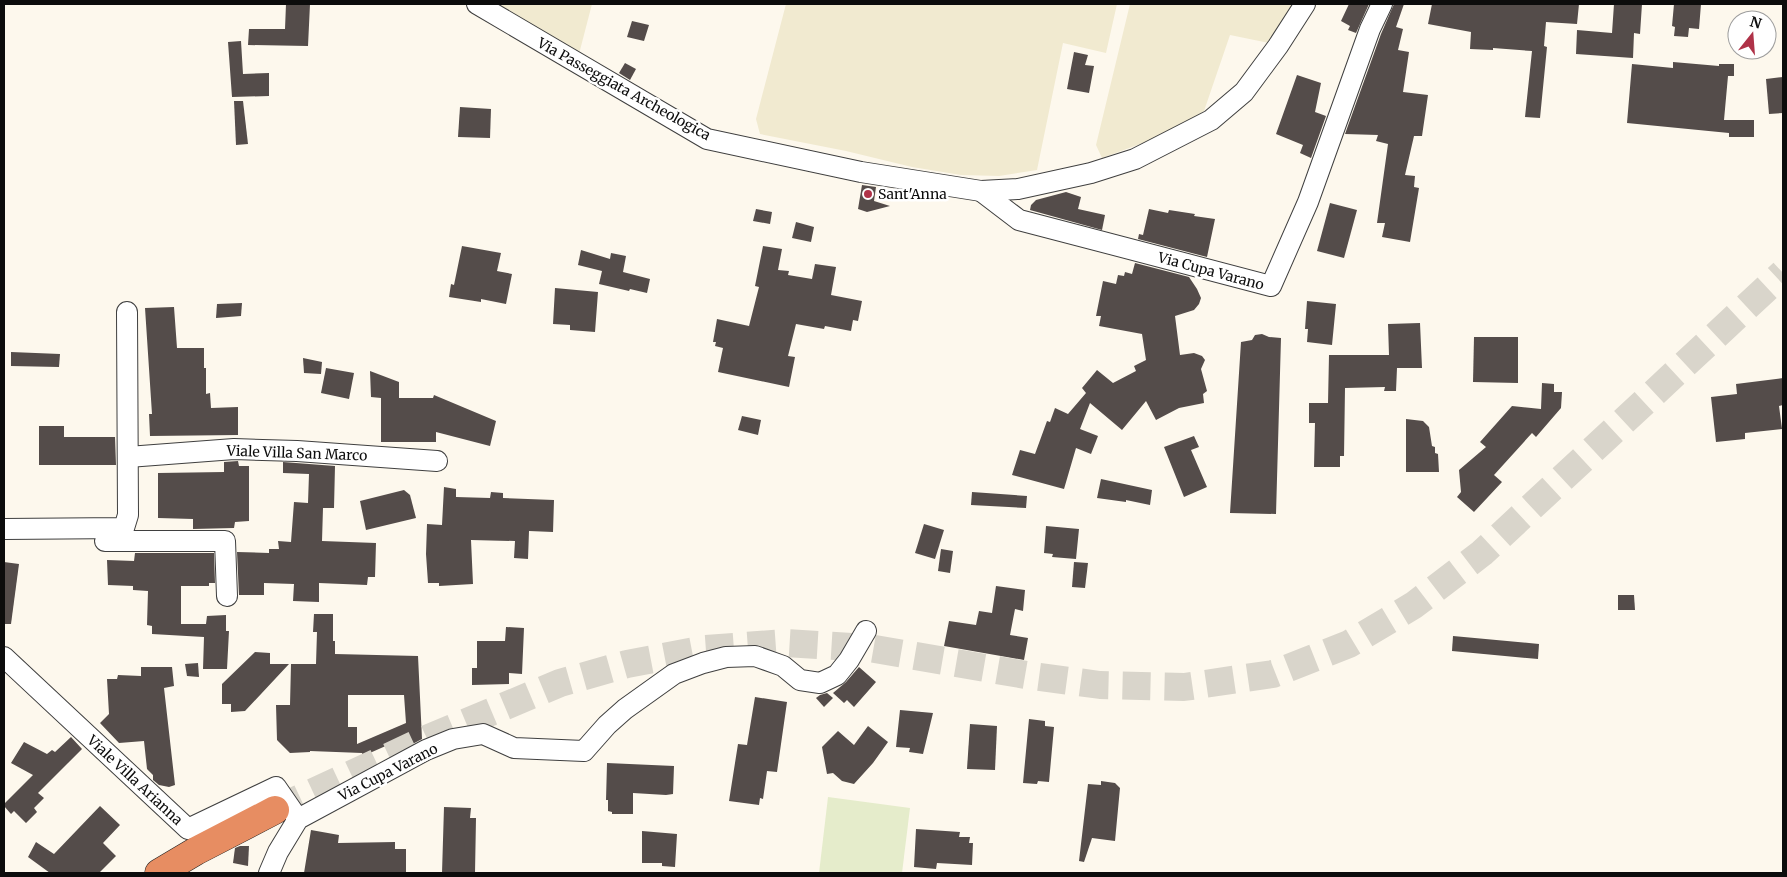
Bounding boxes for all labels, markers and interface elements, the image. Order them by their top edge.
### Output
north arrow [1727,10,1777,60]
text: N [1748,12,1764,33]
street label: Via Passeggiata Archeologica [533,33,714,144]
place label: Sant'Anna [878,185,947,203]
marker: Sant'Anna [862,188,874,200]
street label: Via Cupa Varano [1155,248,1266,294]
street label: Viale Villa San Marco [225,442,368,464]
street label: Viale Villa Arianna [83,730,187,829]
street label: Via Cupa Varano [334,739,441,805]

